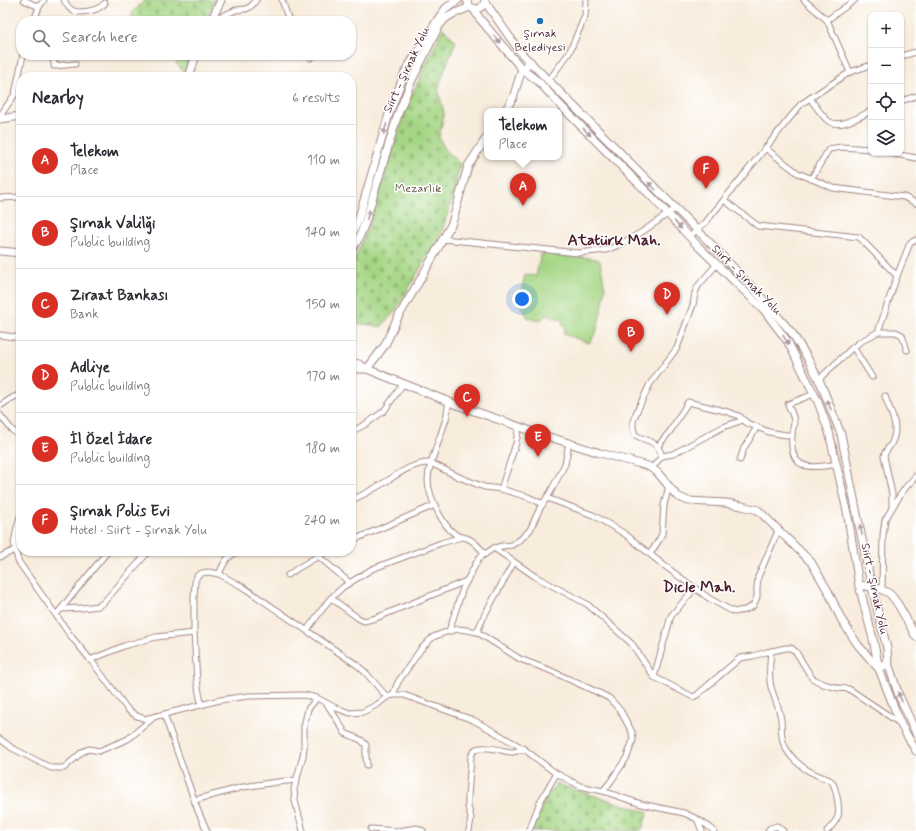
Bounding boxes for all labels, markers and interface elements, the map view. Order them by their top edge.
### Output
map controls [868,12,904,156]
button: + [868,12,904,48]
search box [16,16,356,60]
marker: Şırnak Belediyesi [535,16,545,26]
street label: Siirt - Şırnak Yolu [380,24,434,116]
place label: Şırnak Belediyesi [515,26,565,56]
icon: search [30,27,52,49]
text: Search here [62,28,138,48]
one-way arrow [492,34,501,44]
button: − [868,48,904,84]
button: locate [868,84,904,120]
text: Nearby [32,87,84,109]
text: 6 results [292,90,340,107]
popup [484,108,562,160]
text: Telekom [498,116,548,136]
button: layers [868,120,904,156]
one-way arrow [382,123,388,135]
one-way arrow [582,127,592,137]
text: Place [498,136,527,153]
text: Telekom [70,142,119,162]
text: A [41,152,49,169]
text: 110 m [307,152,340,169]
pin: F [693,156,719,189]
text: Place [70,162,99,179]
pin: A [510,173,536,206]
park label: Mezarlık [395,181,441,197]
one-way arrow [647,181,657,191]
one-way arrow [365,208,371,220]
text: Şırnak Valilği [70,214,155,234]
one-way arrow [673,220,683,230]
text: B [41,224,49,241]
text: 140 m [305,224,340,241]
district label: Atatürk Mah. [567,230,661,251]
text: Public building [70,234,150,251]
street label: Siirt - Şırnak Yolu [707,241,785,319]
pin: D [654,282,680,315]
text: Ziraat Bankası [70,286,168,306]
your location [512,289,532,309]
text: C [40,296,50,313]
text: 150 m [306,296,340,313]
text: Bank [70,306,99,323]
pin: B [618,319,644,352]
one-way arrow [782,335,790,345]
text: Adliye [70,358,110,378]
text: D [41,368,49,385]
text: 170 m [306,368,340,385]
text: Public building [70,378,150,395]
pin: C [454,384,480,417]
one-way arrow [826,398,832,410]
pin: E [525,424,551,457]
text: İl Özel İdare [70,430,152,450]
text: E [41,440,49,457]
text: 180 m [305,440,340,457]
text: Public building [70,450,150,467]
text: Şırnak Polis Evi [70,502,170,522]
text: F [42,512,48,529]
text: 240 m [304,512,340,529]
text: Hotel · Siirt - Şırnak Yolu [70,522,207,539]
one-way arrow [857,524,863,537]
street label: Siirt - Şırnak Yolu [856,542,892,637]
district label: Dicle Mah. [663,577,735,598]
one-way arrow [896,691,902,703]

